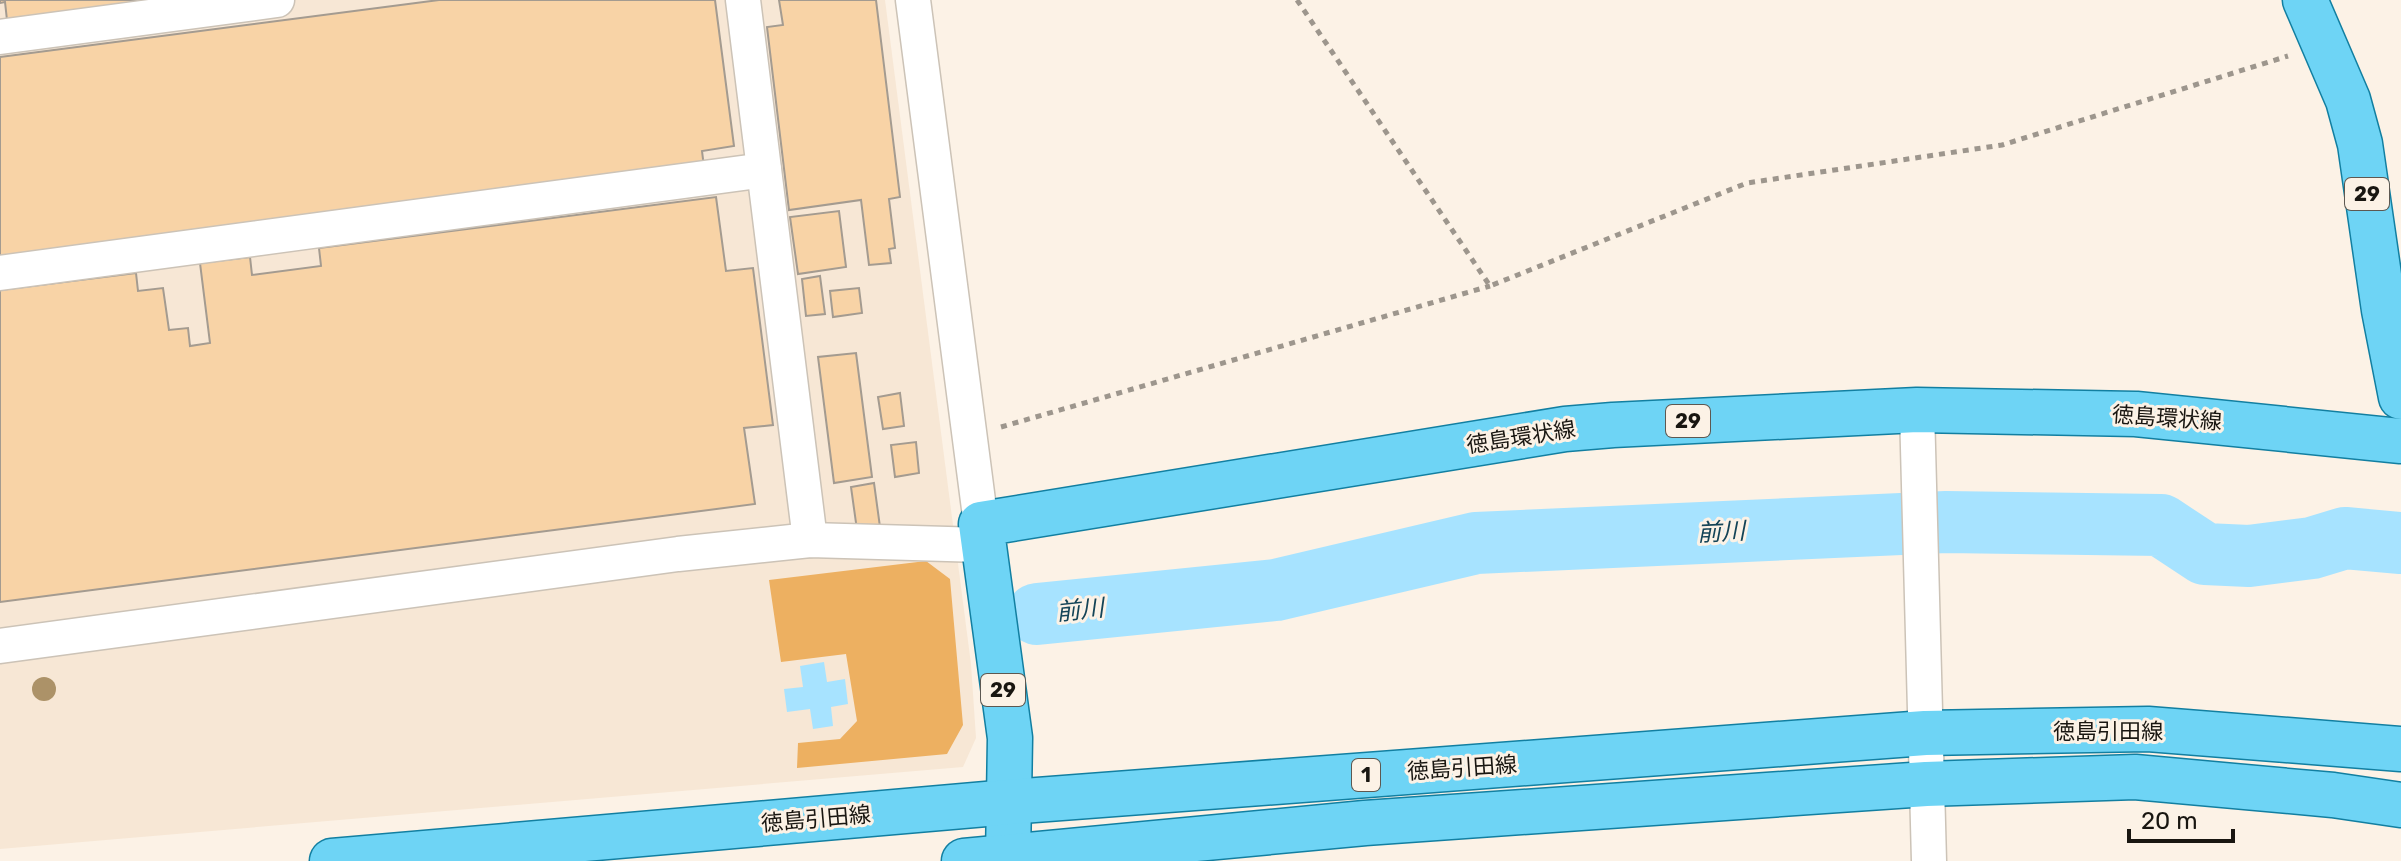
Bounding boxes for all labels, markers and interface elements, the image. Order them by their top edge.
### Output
road number: 29 [2345,178,2389,210]
street label: 徳島環状線 [2111,401,2223,435]
road number: 29 [1666,405,1710,437]
street label: 徳島環状線 [1465,415,1577,459]
water label: 前川 [1696,517,1749,547]
water label: 前川 [1055,593,1108,626]
road number: 29 [981,674,1025,706]
street label: 徳島引田線 [2053,718,2163,745]
street label: 徳島引田線 [1406,751,1518,785]
road number: 1 [1352,759,1380,791]
scale bar [2129,793,2233,843]
street label: 徳島引田線 [760,801,872,837]
text: 20 m [2141,807,2198,835]

